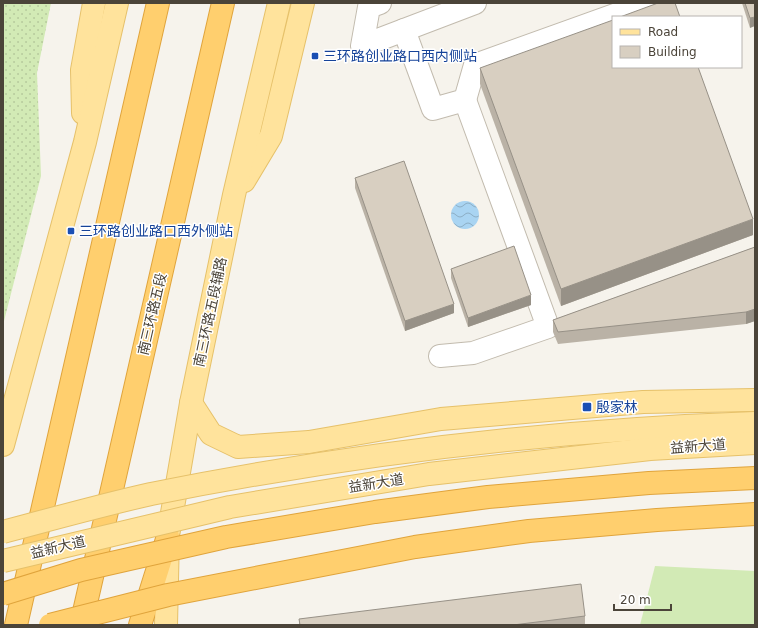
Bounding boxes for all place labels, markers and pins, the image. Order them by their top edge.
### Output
place label: 三环路创业路口西内侧站 [323,48,477,64]
marker: 三环路创业路口西内侧站 [310,51,320,61]
place label: 三环路创业路口西外侧站 [79,223,233,239]
marker: 三环路创业路口西外侧站 [66,226,76,236]
place label: 殷家林 [596,399,638,415]
marker: 殷家林 [581,401,593,413]

